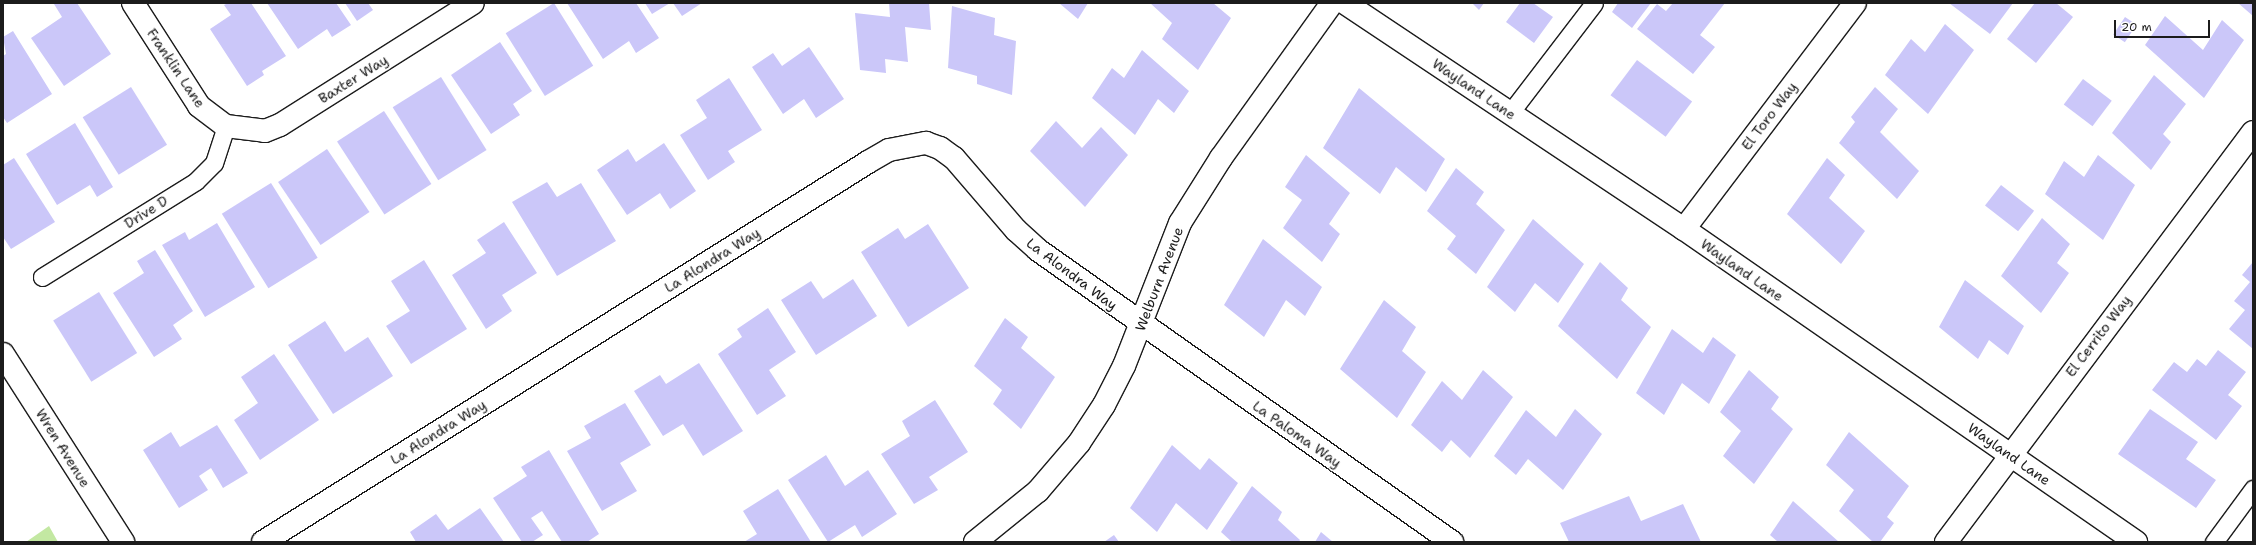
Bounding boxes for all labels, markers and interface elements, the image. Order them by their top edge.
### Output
scale bar [2116,12,2212,38]
text: 20 m [2121,19,2152,35]
street label: Franklin Lane [143,25,209,111]
street label: Baxter Way [315,51,391,107]
street label: Wayland Lane [1429,55,1519,123]
street label: El Toro Way [1738,78,1800,154]
street label: Drive D [121,192,171,232]
street label: La Alondra Way [661,224,763,296]
street label: Welburn Avenue [1131,225,1187,333]
street label: La Alondra Way [1023,234,1121,314]
street label: Wayland Lane [1697,235,1787,305]
street label: El Cerrito Way [2062,292,2134,380]
street label: La Alondra Way [387,396,489,468]
street label: La Paloma Way [1249,397,1345,471]
street label: Wren Avenue [32,406,94,490]
street label: Wayland Lane [1964,419,2054,489]

